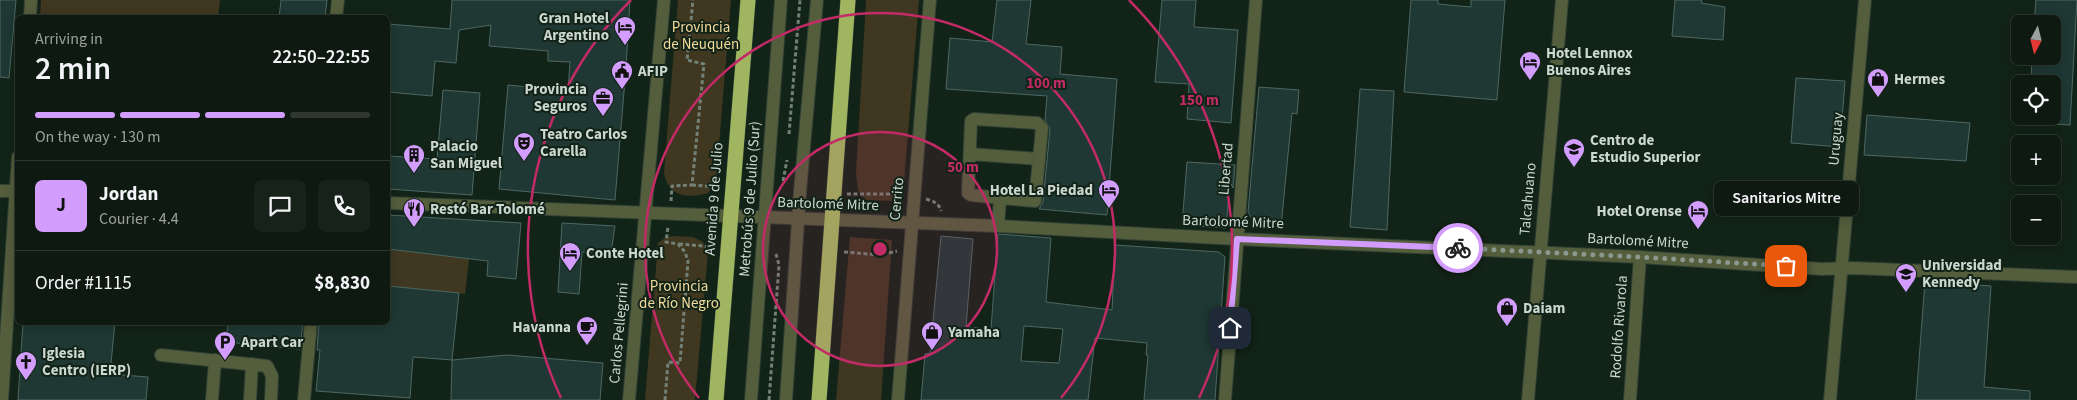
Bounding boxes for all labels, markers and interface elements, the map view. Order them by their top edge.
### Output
place label: Gran Hotel Argentino [539,8,610,46]
hotel icon: Gran Hotel Argentino [613,15,637,46]
north arrow [2011,15,2061,65]
map controls [2011,15,2061,245]
park label: Provincia de Neuquén [663,17,739,55]
text: Arriving in [35,28,103,50]
place label: Hotel Lennox Buenos Aires [1546,43,1633,81]
text: 22:50–22:55 [272,44,370,71]
text: 2 min [35,46,111,92]
hotel icon: Hotel Lennox Buenos Aires [1518,50,1542,81]
public building icon: AFIP [610,59,634,90]
place label: AFIP [637,61,668,82]
shop icon: Hermes [1866,67,1890,98]
place label: Hermes [1894,69,1945,90]
text: 100 m [1026,73,1066,94]
button: locate [2011,75,2061,125]
place label: Provincia Seguros [524,79,587,117]
office icon: Provincia Seguros [591,86,615,117]
text: 150 m [1179,90,1219,111]
street label: Uruguay [1823,112,1849,166]
street label: Metrobús 9 de Julio (Sur) [734,121,766,277]
place label: Teatro Carlos Carella [540,124,627,162]
text: On the way · 130 m [35,126,160,148]
place label: Centro de Estudio Superior [1590,130,1701,168]
theatre icon: Teatro Carlos Carella [512,131,536,162]
button: + [2011,135,2061,185]
place label: Palacio San Miguel [430,136,503,174]
school or university icon: Centro de Estudio Superior [1562,137,1586,168]
street label: Avenida 9 de Julio [700,142,728,256]
street label: Libertad [1213,142,1239,196]
building icon: Palacio San Miguel [402,143,426,174]
text: 50 m [947,157,979,178]
street label: Talcahuano [1514,162,1542,236]
street label: Cerrito [885,177,909,221]
hotel icon: Hotel La Piedad [1097,178,1121,209]
button: chat [254,180,306,232]
button: phone [318,180,370,232]
place label: Hotel La Piedad [990,180,1093,201]
text: Jordan [99,181,158,208]
callout: Sanitarios Mitre [1714,181,1858,216]
text: Sanitarios Mitre [1732,187,1841,209]
text: J [56,192,66,219]
street label: Bartolomé Mitre [777,192,879,216]
button: − [2011,195,2061,245]
restaurant icon: Restó Bar Tolomé [402,197,426,228]
place label: Restó Bar Tolomé [430,199,545,220]
hotel icon: Hotel Orense [1686,199,1710,230]
place label: Hotel Orense [1597,201,1682,222]
text: Courier · 4.4 [99,208,179,230]
street label: Bartolomé Mitre [1182,210,1284,234]
courier [1433,223,1483,273]
street label: Bartolomé Mitre [1587,228,1689,254]
icon: bike [1444,234,1472,262]
centre of rings [871,240,889,258]
hotel icon: Conte Hotel [558,241,582,272]
place label: Conte Hotel [586,243,664,264]
pin [1765,245,1807,287]
icon: bag [1772,252,1800,280]
place label: Universidad Kennedy [1922,255,2002,293]
school or university icon: Universidad Kennedy [1894,262,1918,293]
text: Order #1115 [35,270,132,297]
text: $8,830 [314,270,370,297]
street label: Rodolfo Rivarola [1605,275,1633,379]
park label: Provincia de Río Negro [639,276,719,314]
street label: Carlos Pellegrini [604,282,634,384]
shop icon: Daiam [1495,296,1519,327]
place label: Daiam [1523,298,1565,319]
pin [1209,307,1251,349]
icon: home [1216,314,1244,342]
cafe icon: Havanna [575,315,599,346]
place label: Havanna [512,317,571,338]
shop icon: Yamaha [920,320,944,351]
place label: Yamaha [947,322,1000,343]
parking icon: Apart Car [213,330,237,361]
place label: Apart Car [240,332,303,353]
place label: Iglesia Centro (IERP) [42,343,131,381]
church icon: Iglesia Centro (IERP) [14,350,38,381]

